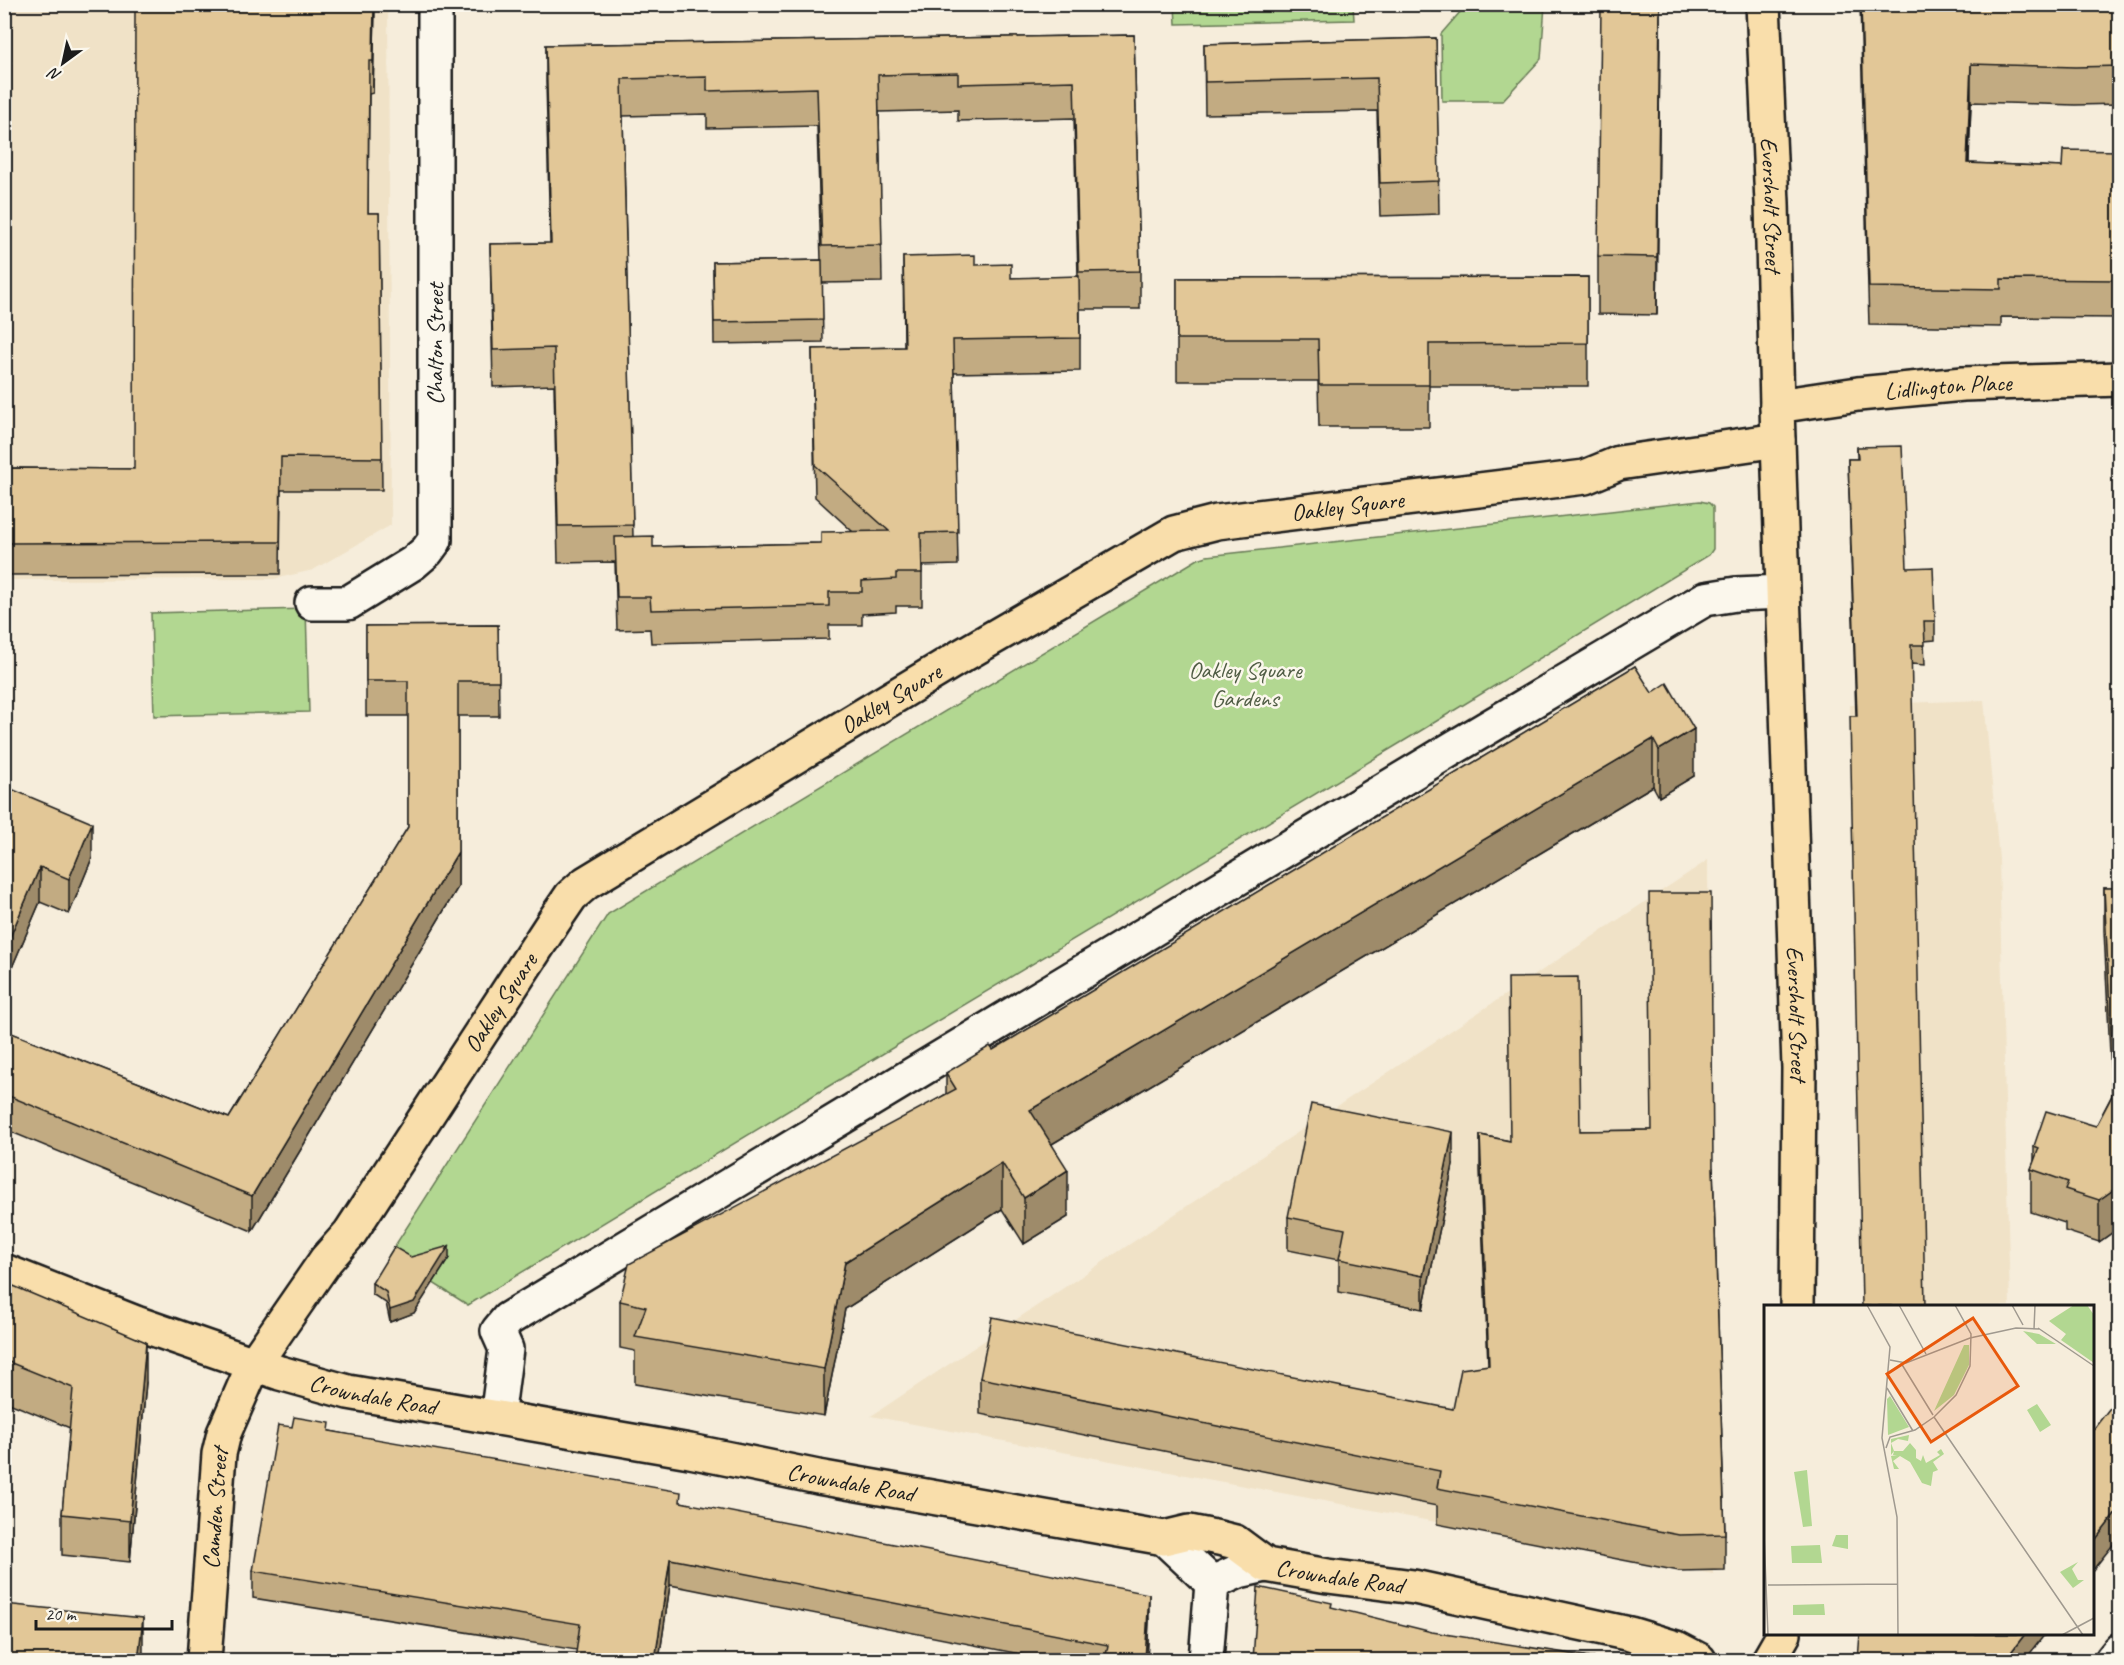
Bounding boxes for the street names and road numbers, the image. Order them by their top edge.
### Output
street label: Eversholt Street [1754,137,1789,276]
street label: Chalton Street [420,281,450,405]
street label: Lidlington Place [1883,367,2014,406]
street label: Oakley Square [1290,484,1408,528]
street label: Oakley Square [835,655,949,741]
street label: Oakley Square [457,945,545,1058]
street label: Eversholt Street [1780,946,1814,1084]
street label: Crowndale Road [306,1367,442,1423]
street label: Camden Street [196,1442,236,1570]
street label: Crowndale Road [785,1456,920,1509]
street label: Crowndale Road [1274,1552,1409,1601]

